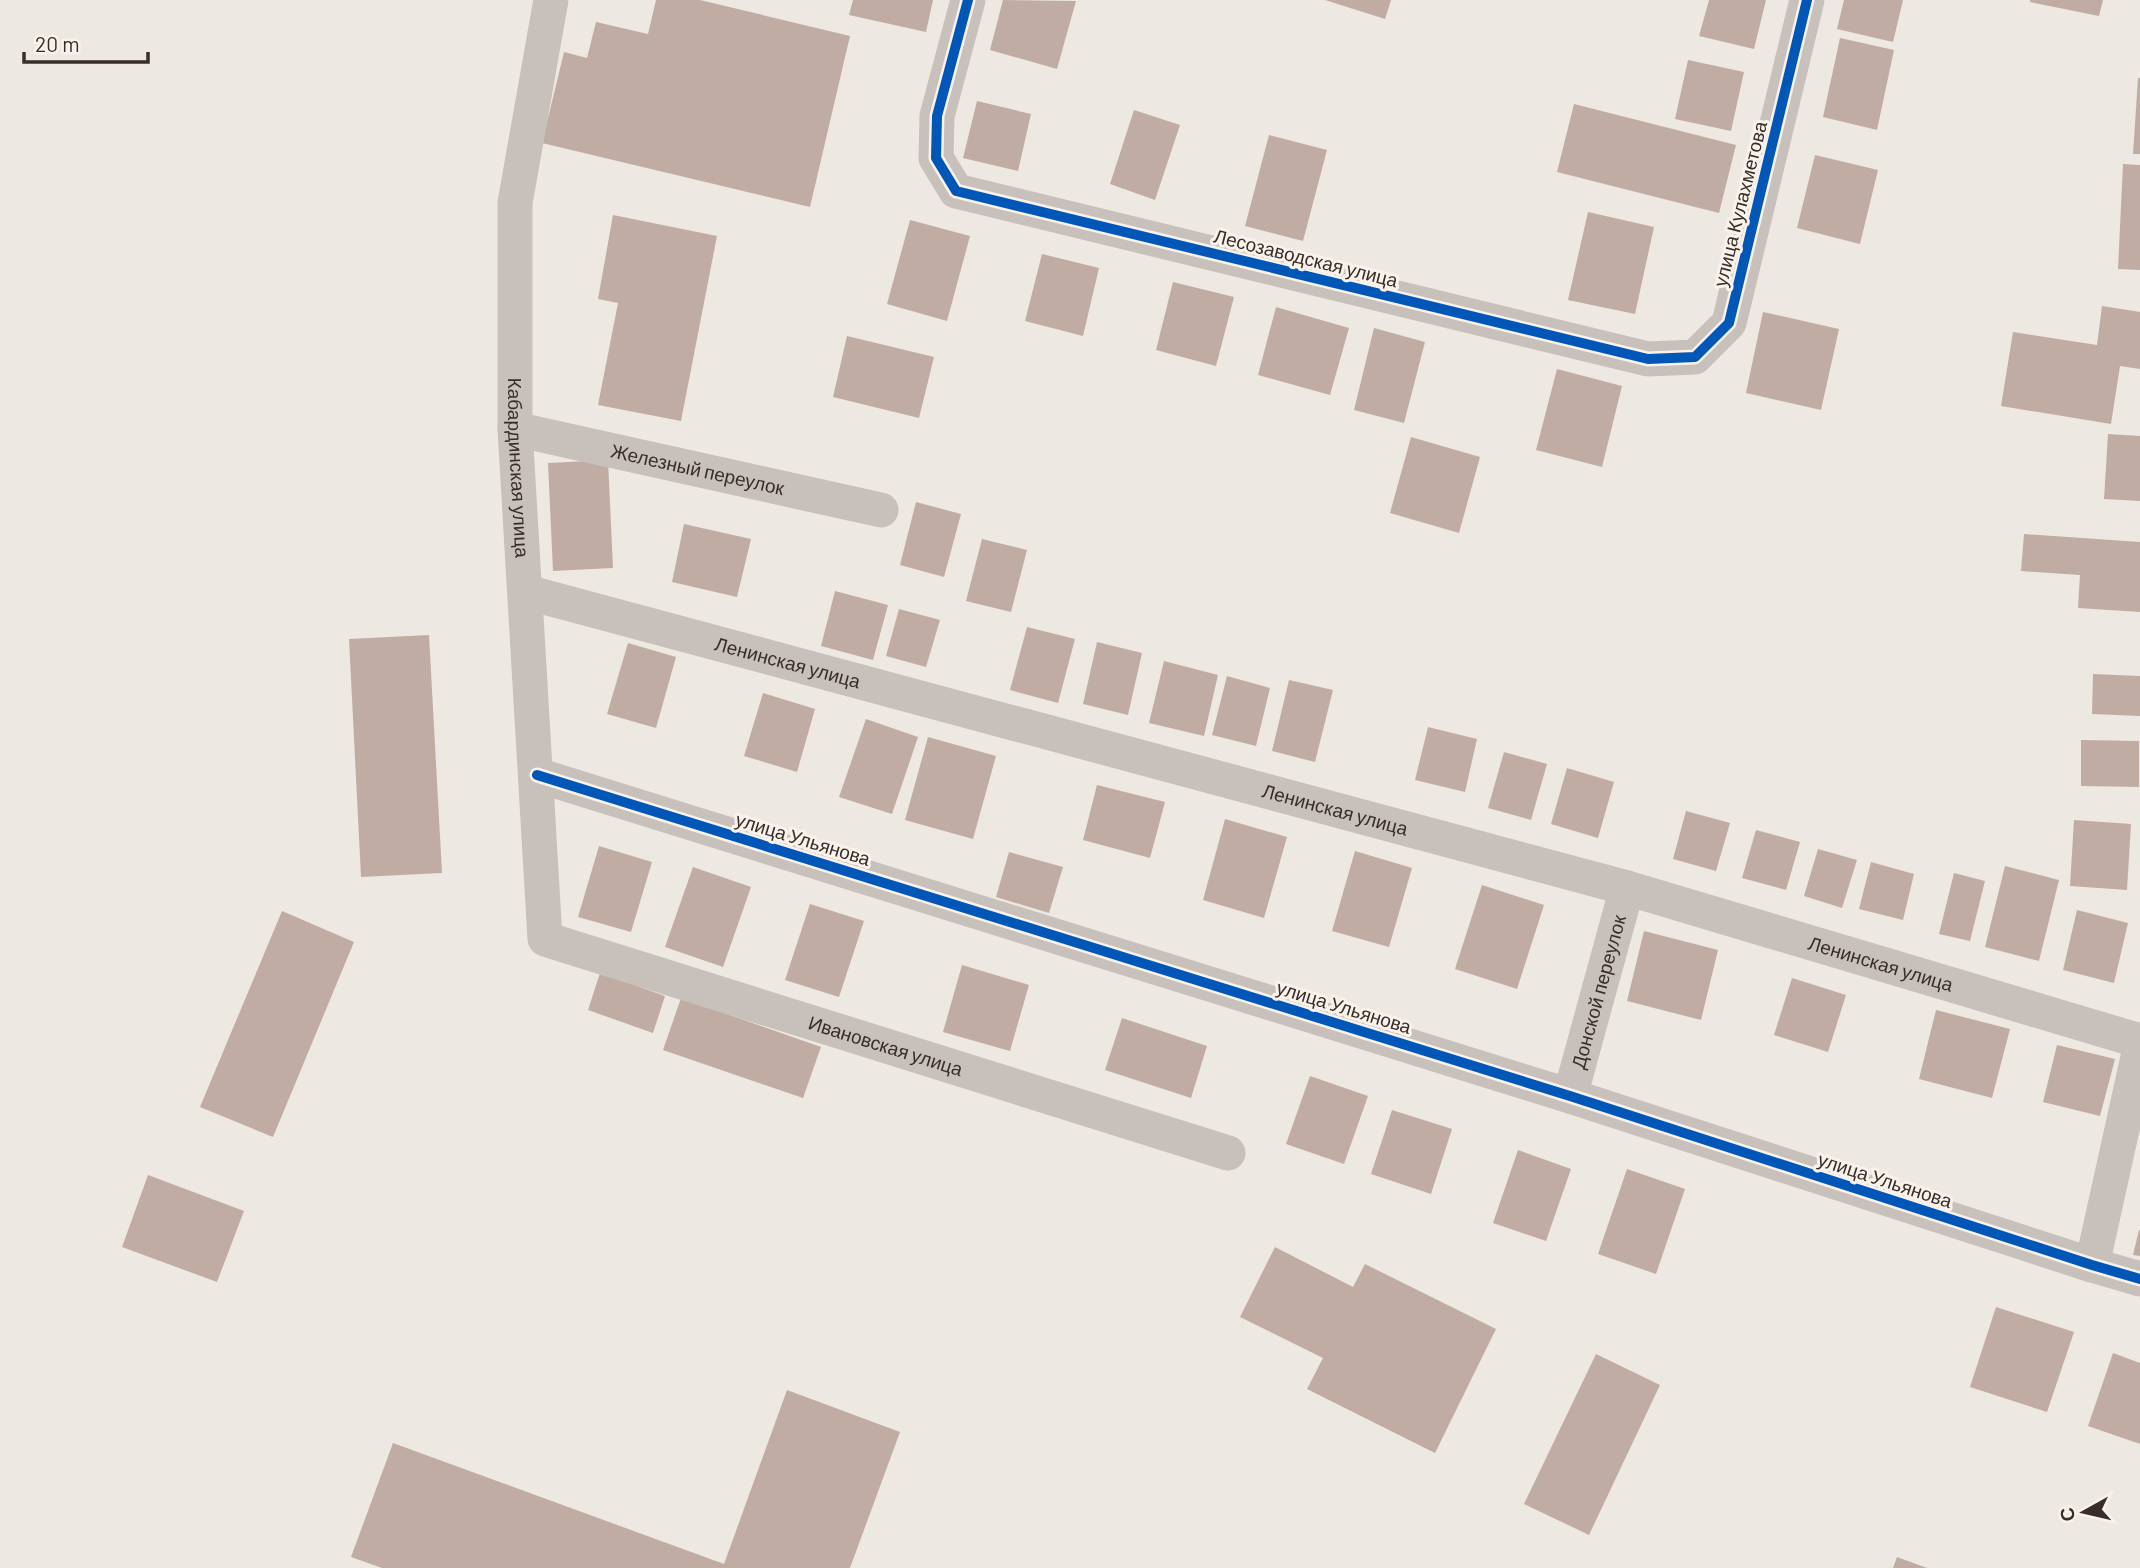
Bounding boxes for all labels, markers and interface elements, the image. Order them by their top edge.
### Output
scale bar [24,21,149,65]
text: 20 m [35,31,80,56]
street label: улица Кулахметова [1708,118,1771,289]
street label: Лесозаводская улица [1212,224,1401,292]
street label: Кабардинская улица [504,378,535,559]
street label: Железный переулок [609,439,787,499]
street label: Ленинская улица [712,631,864,693]
street label: Ленинская улица [1260,779,1411,840]
street label: улица Ульянова [733,807,874,870]
street label: Донской переулок [1566,912,1630,1071]
street label: Ленинская улица [1806,931,1957,996]
street label: улица Ульянова [1274,975,1415,1038]
street label: Ивановская улица [806,1010,966,1080]
street label: улица Ульянова [1815,1147,1956,1212]
north arrow [2049,1477,2119,1547]
text: С [2054,1506,2079,1523]

